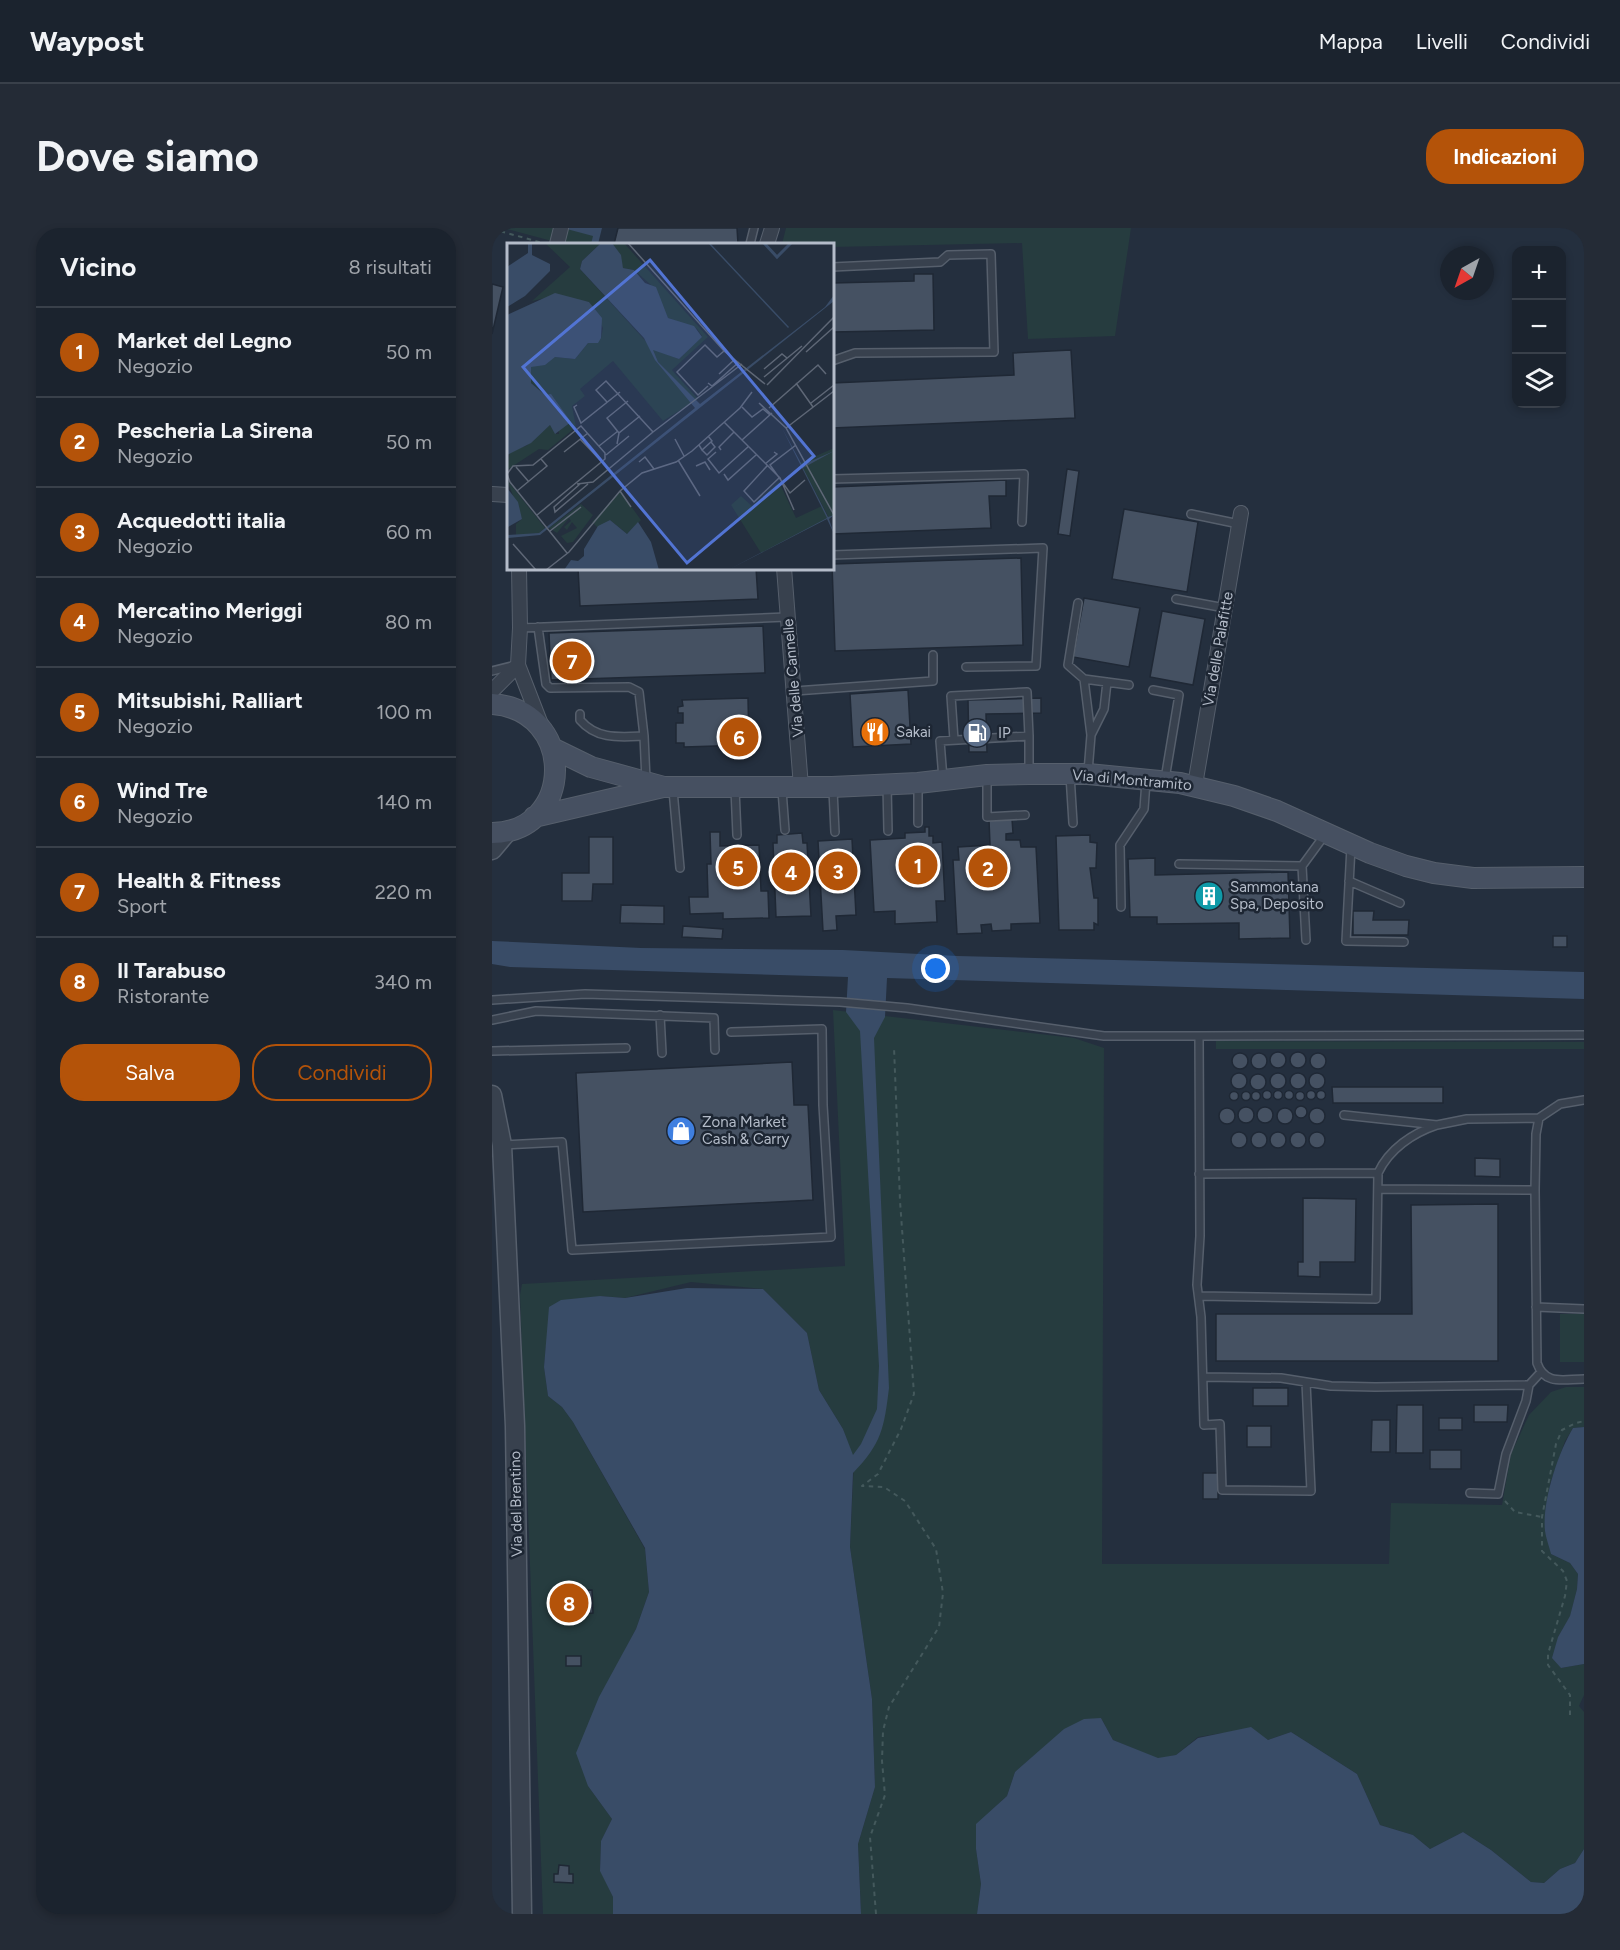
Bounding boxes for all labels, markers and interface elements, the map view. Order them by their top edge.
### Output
text: Waypost [30,24,144,58]
text: Mappa [1319,29,1383,54]
text: Livelli [1416,29,1468,54]
text: Condividi [1501,29,1590,54]
button: Indicazioni [1426,129,1584,184]
text: Dove siamo [36,131,259,182]
inset map [507,243,834,570]
north arrow [1440,246,1494,300]
map controls [1512,246,1566,408]
button: + [1512,246,1566,300]
text: Vicino [60,251,136,283]
text: 8 risultati [349,255,432,279]
button: − [1512,300,1566,354]
text: Market del Legno [117,327,292,354]
text: 1 [75,340,84,364]
text: 50 m [386,340,432,364]
text: Negozio [117,354,193,378]
button: layers [1512,354,1566,408]
text: Pescheria La Sirena [117,417,313,444]
text: 2 [74,430,85,454]
text: 50 m [386,430,432,454]
text: Negozio [117,444,193,468]
text: Acquedotti italia [117,507,286,534]
text: 3 [74,520,85,544]
text: 60 m [386,520,432,544]
text: Negozio [117,534,193,558]
street label: Via delle Palafitte [1199,590,1237,708]
text: Mercatino Meriggi [117,597,303,624]
text: 4 [73,610,86,634]
text: 80 m [385,610,432,634]
street label: Via delle Cannelle [779,618,807,738]
text: Negozio [117,624,193,648]
pin: 7 [552,638,592,684]
text: Mitsubishi, Ralliart [117,687,303,714]
text: 5 [74,700,85,724]
text: 100 m [376,700,432,724]
text: Negozio [117,714,193,738]
pin: 6 [720,714,758,760]
restaurant icon: Sakai [859,716,891,748]
fuel station icon: IP [961,717,993,749]
place label: Sakai [896,723,931,741]
place label: IP [998,724,1011,742]
street label: Via di Montramito [1071,766,1193,794]
text: Wind Tre [117,777,208,804]
text: 6 [74,790,85,814]
text: 140 m [377,790,432,814]
text: Negozio [117,804,193,828]
pin: 1 [898,842,938,888]
pin: 5 [718,844,758,890]
pin: 2 [968,846,1008,890]
pin: 3 [818,848,858,894]
pin: 4 [772,850,810,894]
text: Health & Fitness [117,867,281,894]
place label: Sammontana Spa, Deposito [1230,878,1324,913]
text: 7 [74,880,85,904]
text: 220 m [375,880,432,904]
building icon: Sammontana Spa, Deposito [1193,880,1225,912]
text: Sport [117,894,167,918]
your location [921,954,950,983]
text: Il Tarabuso [117,957,226,984]
text: 8 [73,970,86,994]
text: 340 m [374,970,432,994]
text: Ristorante [117,984,209,1008]
button: Salva [60,1044,240,1101]
button: Condividi [252,1044,432,1101]
place label: Zona Market Cash & Carry [702,1113,790,1148]
shop icon: Zona Market Cash & Carry [665,1115,697,1147]
street label: Via del Brentino [506,1450,526,1557]
pin: 8 [550,1580,589,1626]

